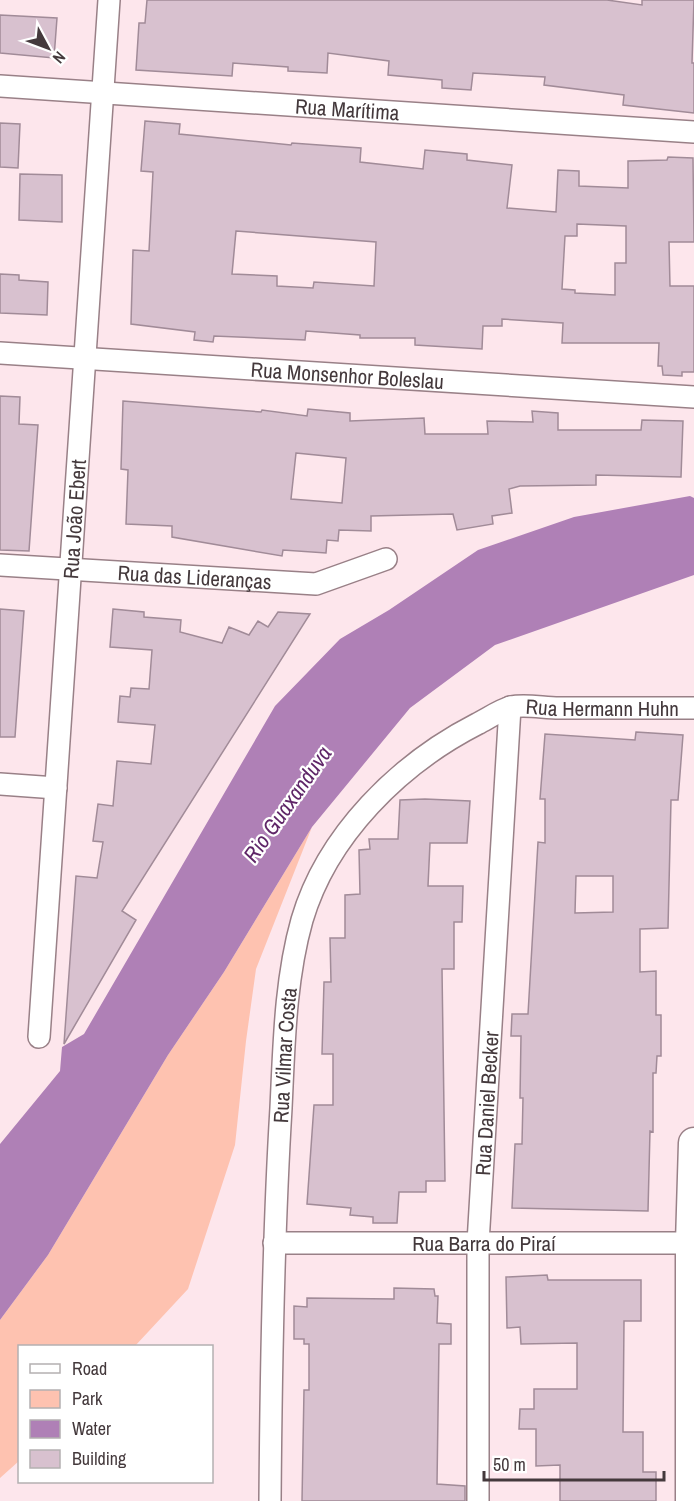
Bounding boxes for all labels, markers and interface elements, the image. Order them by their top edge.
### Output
north arrow [18,18,78,78]
text: N [48,47,71,69]
street label: Rua Marítima [294,91,401,127]
street label: Rua Monsenhor Boleslau [250,354,445,396]
street label: Rua João Ebert [55,458,92,580]
street label: Rua das Lideranças [117,558,272,596]
street label: Rua Hermann Huhn [525,691,679,723]
water label: Rio Guaxanduva [236,740,338,868]
street label: Rua Vilmar Costa [266,986,303,1124]
street label: Rua Daniel Becker [468,1030,505,1176]
street label: Rua Barra do Piraí [412,1229,556,1258]
legend [18,1345,213,1483]
text: Road [72,1356,107,1381]
text: Park [72,1386,103,1411]
text: Water [72,1416,111,1441]
scale bar [484,1444,664,1482]
text: Building [72,1446,127,1471]
text: 50 m [493,1452,526,1477]

